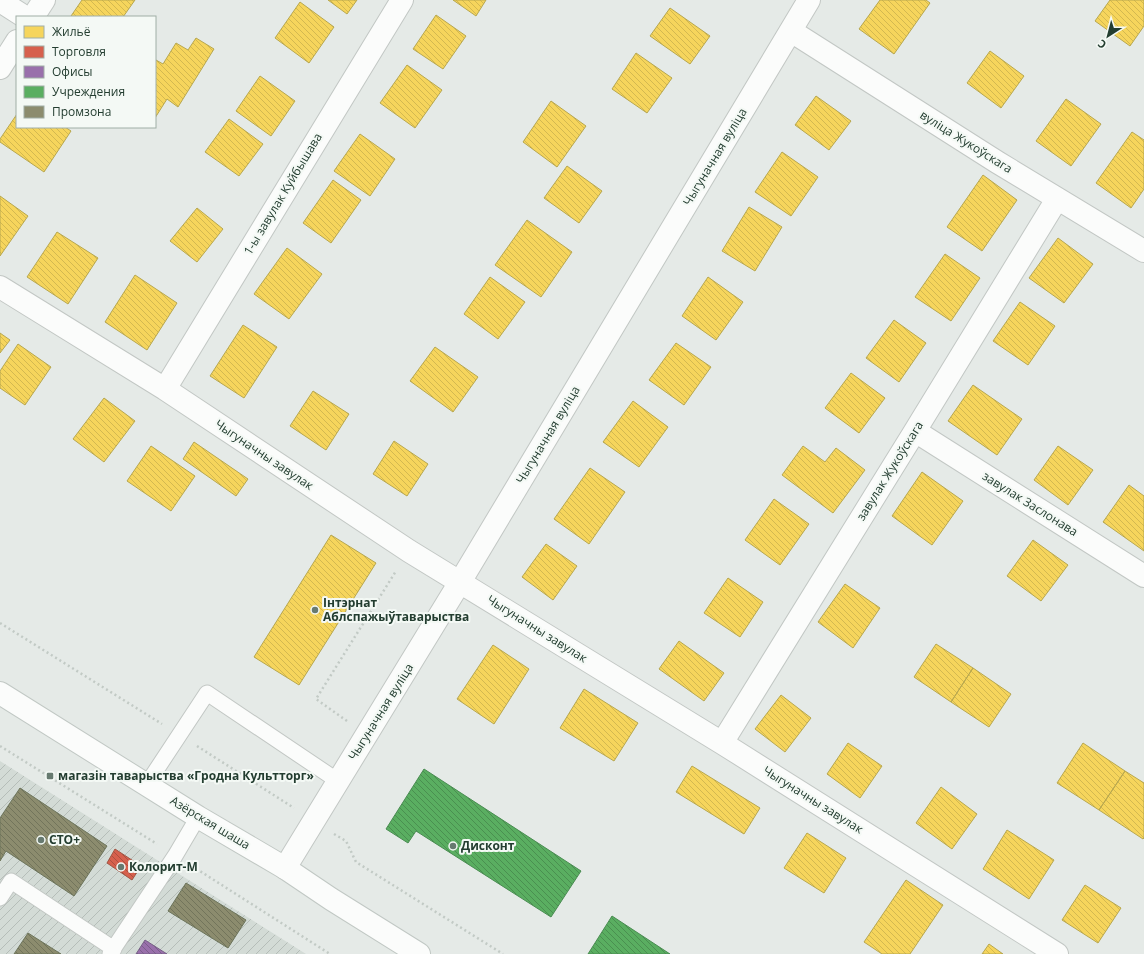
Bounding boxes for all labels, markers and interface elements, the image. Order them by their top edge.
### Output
legend [16,16,156,128]
north arrow [1088,16,1128,56]
text: Жильё [52,23,91,40]
text: С [1095,36,1109,53]
text: Торговля [52,43,106,60]
text: Офисы [52,63,93,80]
text: Учреждения [52,83,125,100]
text: Промзона [52,103,111,120]
street label: Чыгуначная вуліца [679,105,751,209]
street label: вуліца Жукоўскага [917,106,1016,177]
street label: 1-ы завулак Куйбышава [239,130,326,258]
street label: Чыгуначная вуліца [512,383,584,487]
street label: Чыгуначны завулак [212,415,317,494]
street label: завулак Жукоўскага [852,418,927,524]
street label: завулак Заслонава [979,467,1081,540]
street label: Чыгуначны завулак [484,591,591,667]
place label: Інтэрнат Аблспажыўтаварыства [323,594,469,625]
marker: Інтэрнат Аблспажыўтаварыства [310,605,320,615]
street label: Чыгуначная вуліца [344,660,417,763]
street label: Чыгуначны завулак [760,762,867,838]
place label: магазін таварыства «Гродна Культторг» [58,767,314,784]
marker: магазін таварыства «Гродна Культторг» [45,771,55,781]
street label: Азёрская шаша [167,792,253,853]
place label: СТО+ [49,831,80,848]
marker: СТО+ [36,835,46,845]
place label: Дисконт [461,837,515,854]
marker: Дисконт [448,841,458,851]
place label: Колорит-М [129,858,198,875]
marker: Колорит-М [116,862,126,872]

